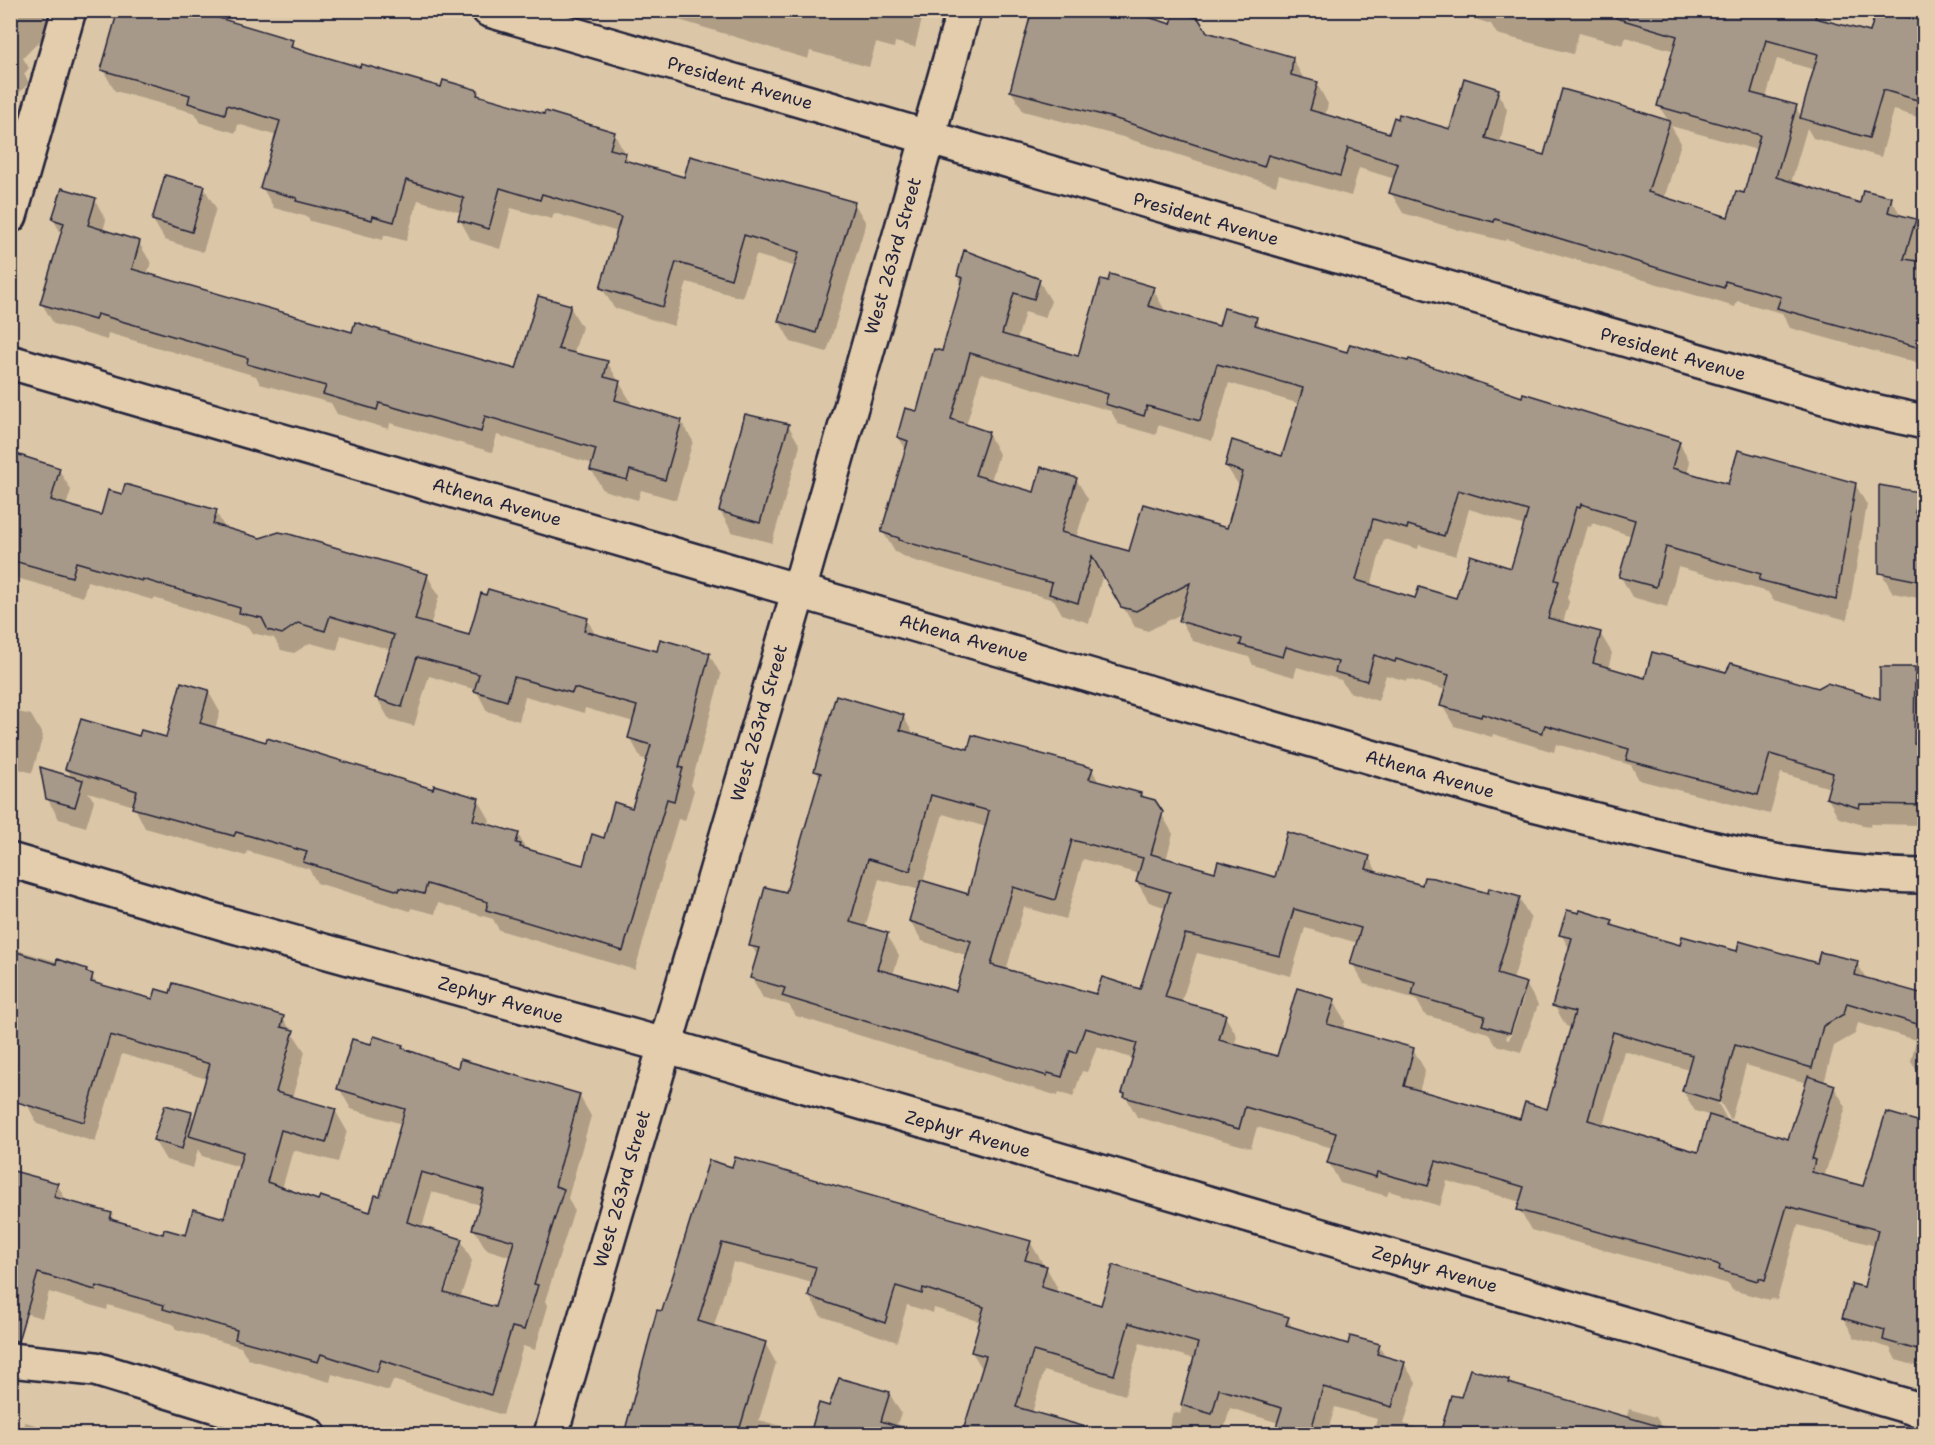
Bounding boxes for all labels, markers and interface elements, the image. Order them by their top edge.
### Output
street label: President Avenue [664,51,816,115]
street label: West 263rd Street [859,174,927,338]
street label: President Avenue [1130,187,1282,251]
street label: President Avenue [1597,322,1749,386]
street label: Athena Avenue [430,472,564,532]
street label: Athena Avenue [897,608,1031,668]
street label: West 263rd Street [725,641,793,805]
street label: Athena Avenue [1363,744,1497,804]
street label: Zephyr Avenue [435,971,567,1029]
street label: Zephyr Avenue [902,1105,1034,1163]
street label: West 263rd Street [588,1107,656,1271]
street label: Zephyr Avenue [1369,1240,1501,1298]

